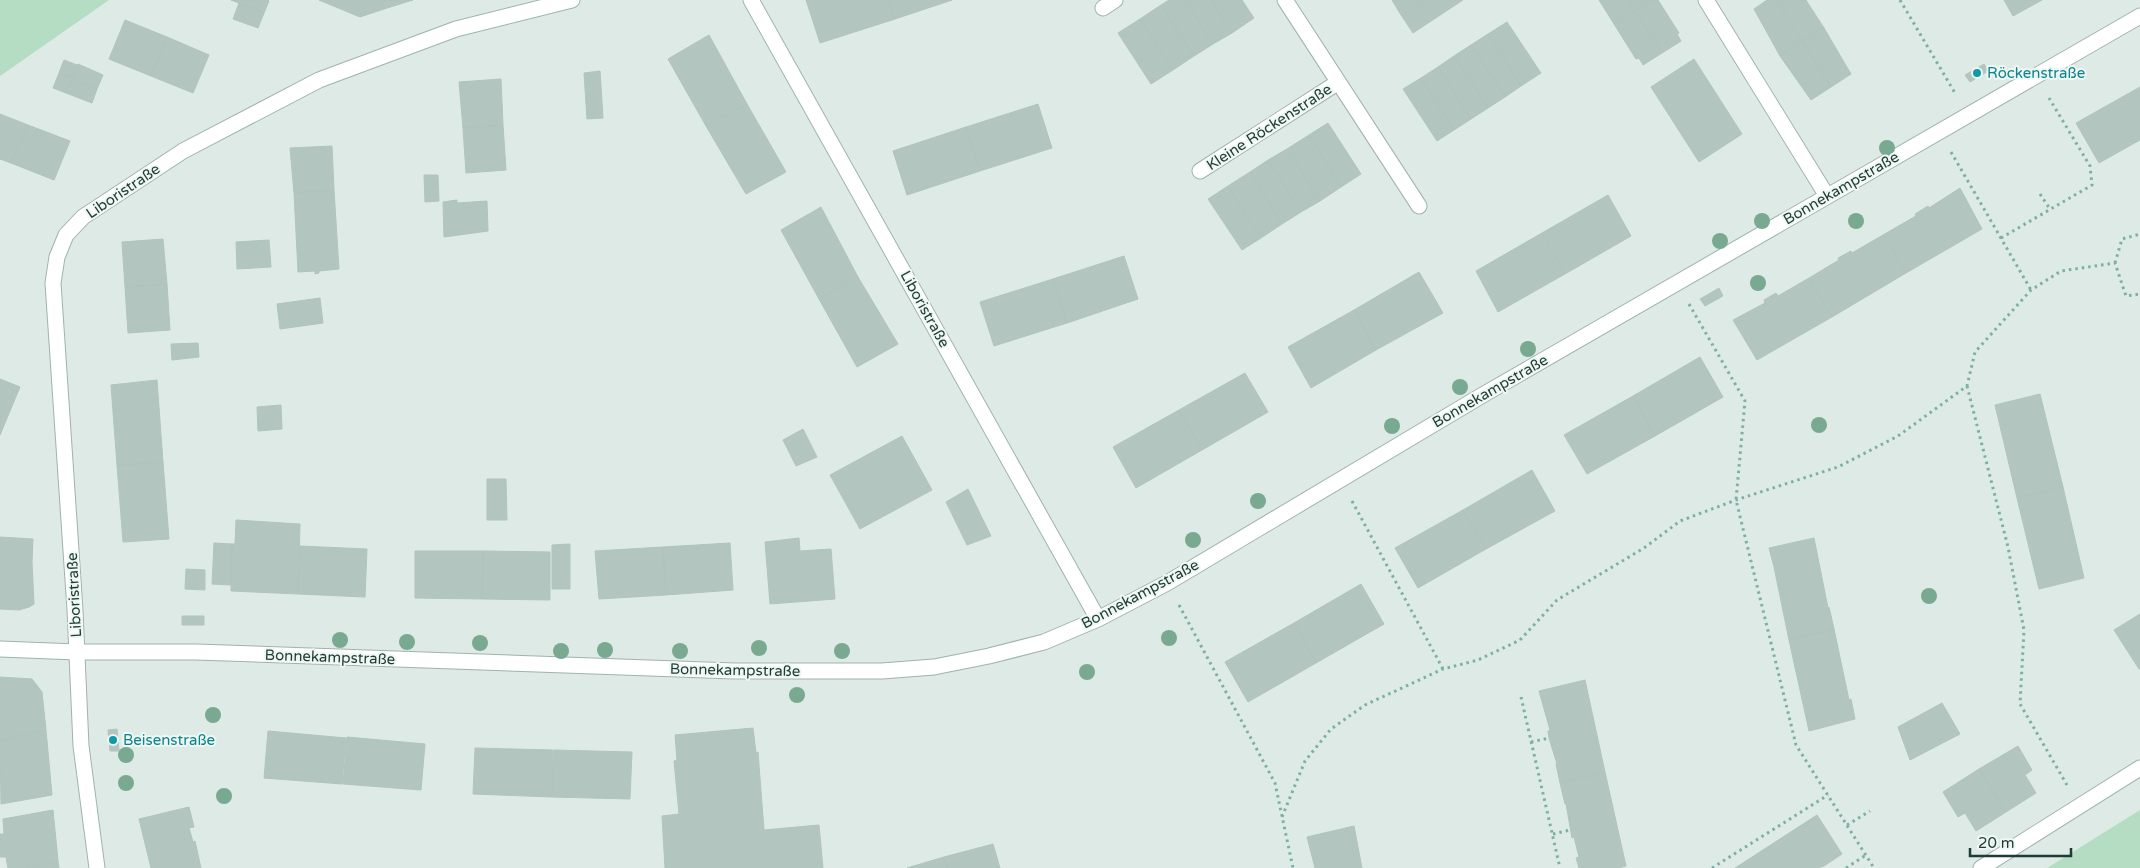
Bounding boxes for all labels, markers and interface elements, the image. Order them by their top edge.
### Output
place label: Röckenstraße [1987,64,2085,82]
marker: Röckenstraße [1971,67,1983,79]
street label: Kleine Röckenstraße [1203,80,1335,174]
street label: Bonnekampstraße [1780,148,1902,228]
street label: Liboristraße [83,160,163,222]
street label: Liboristraße [896,267,954,351]
street label: Bonnekampstraße [1429,351,1551,431]
street label: Liboristraße [63,552,85,638]
street label: Bonnekampstraße [1078,555,1202,633]
street label: Bonnekampstraße [264,646,396,668]
street label: Bonnekampstraße [670,660,800,680]
place label: Beisenstraße [123,731,215,749]
marker: Beisenstraße [107,734,119,746]
scale bar [1970,826,2071,858]
text: 20 m [1978,834,2015,852]

